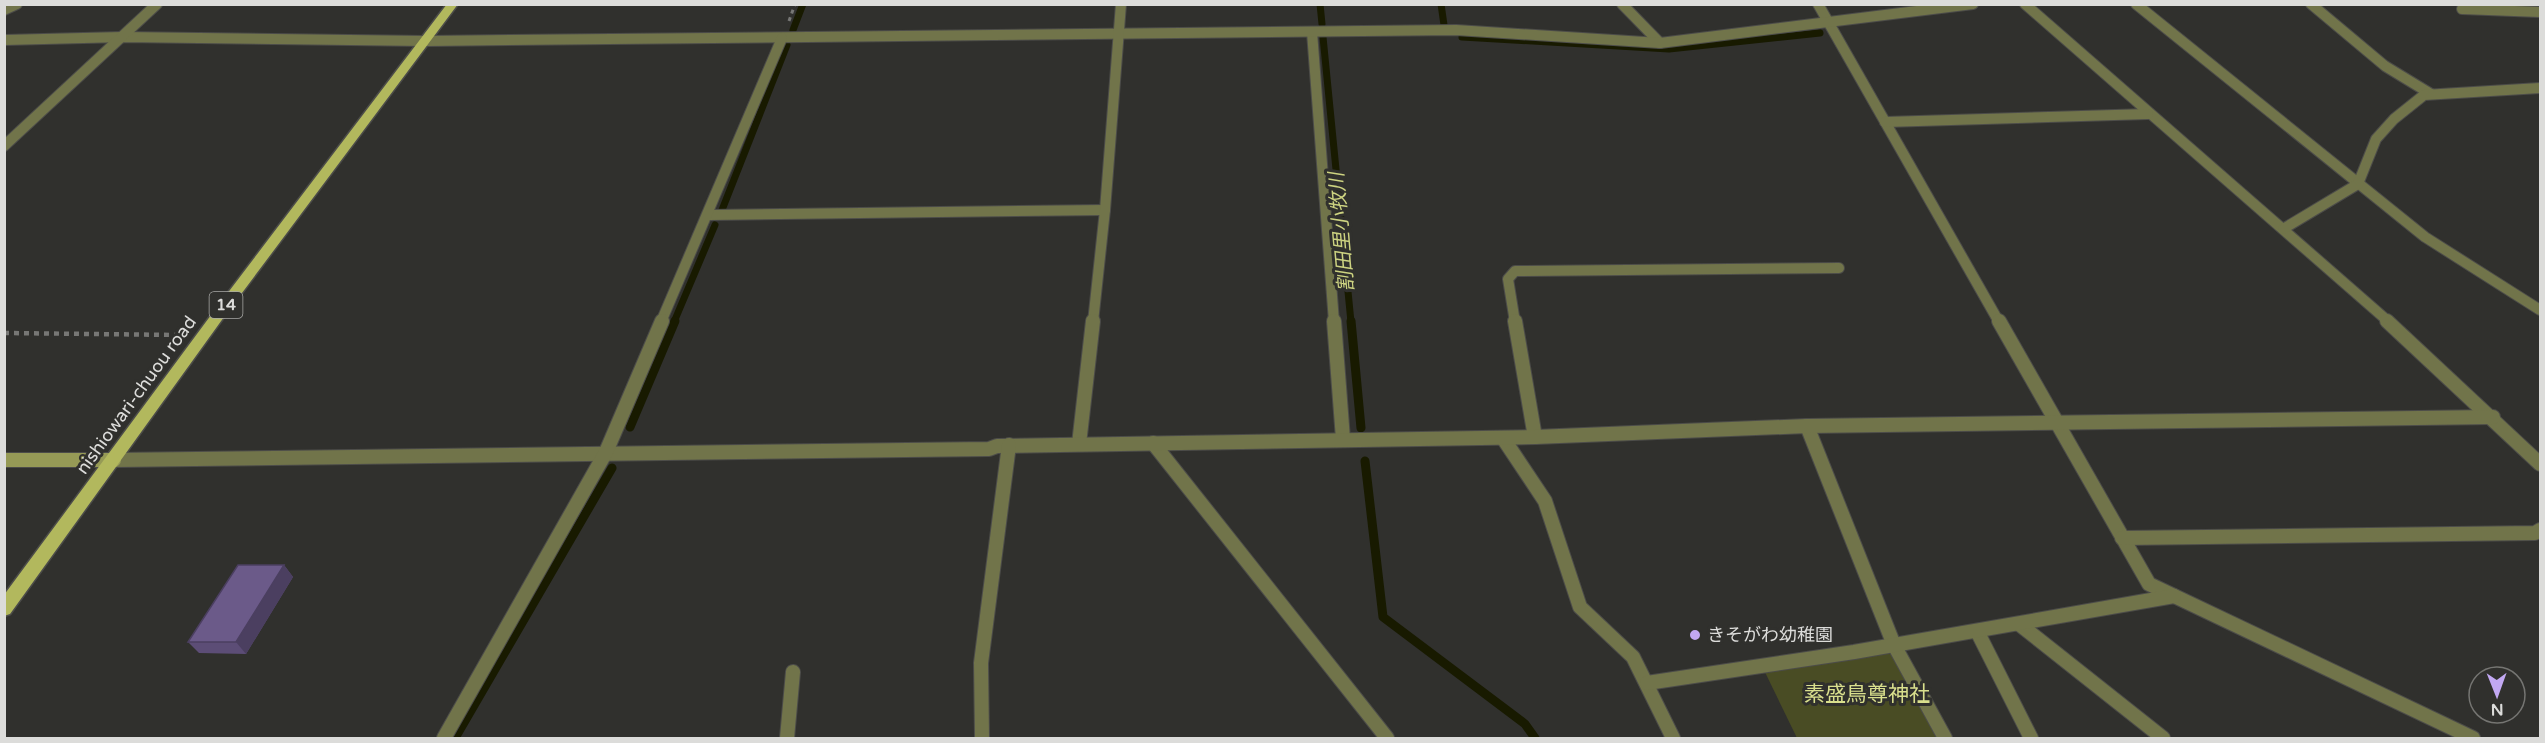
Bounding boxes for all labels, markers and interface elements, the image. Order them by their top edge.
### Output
water label: 割田里小牧川 [1325,169,1359,293]
road number: 14 [210,292,242,318]
street label: nishiowari-chuou road [71,312,201,478]
place label: きそがわ幼稚園 [1707,624,1833,646]
marker: きそがわ幼稚園 [1688,628,1702,642]
north arrow [2467,665,2527,725]
park label: 素盛鳥尊神社 [1804,682,1930,707]
text: N [2491,699,2504,719]

